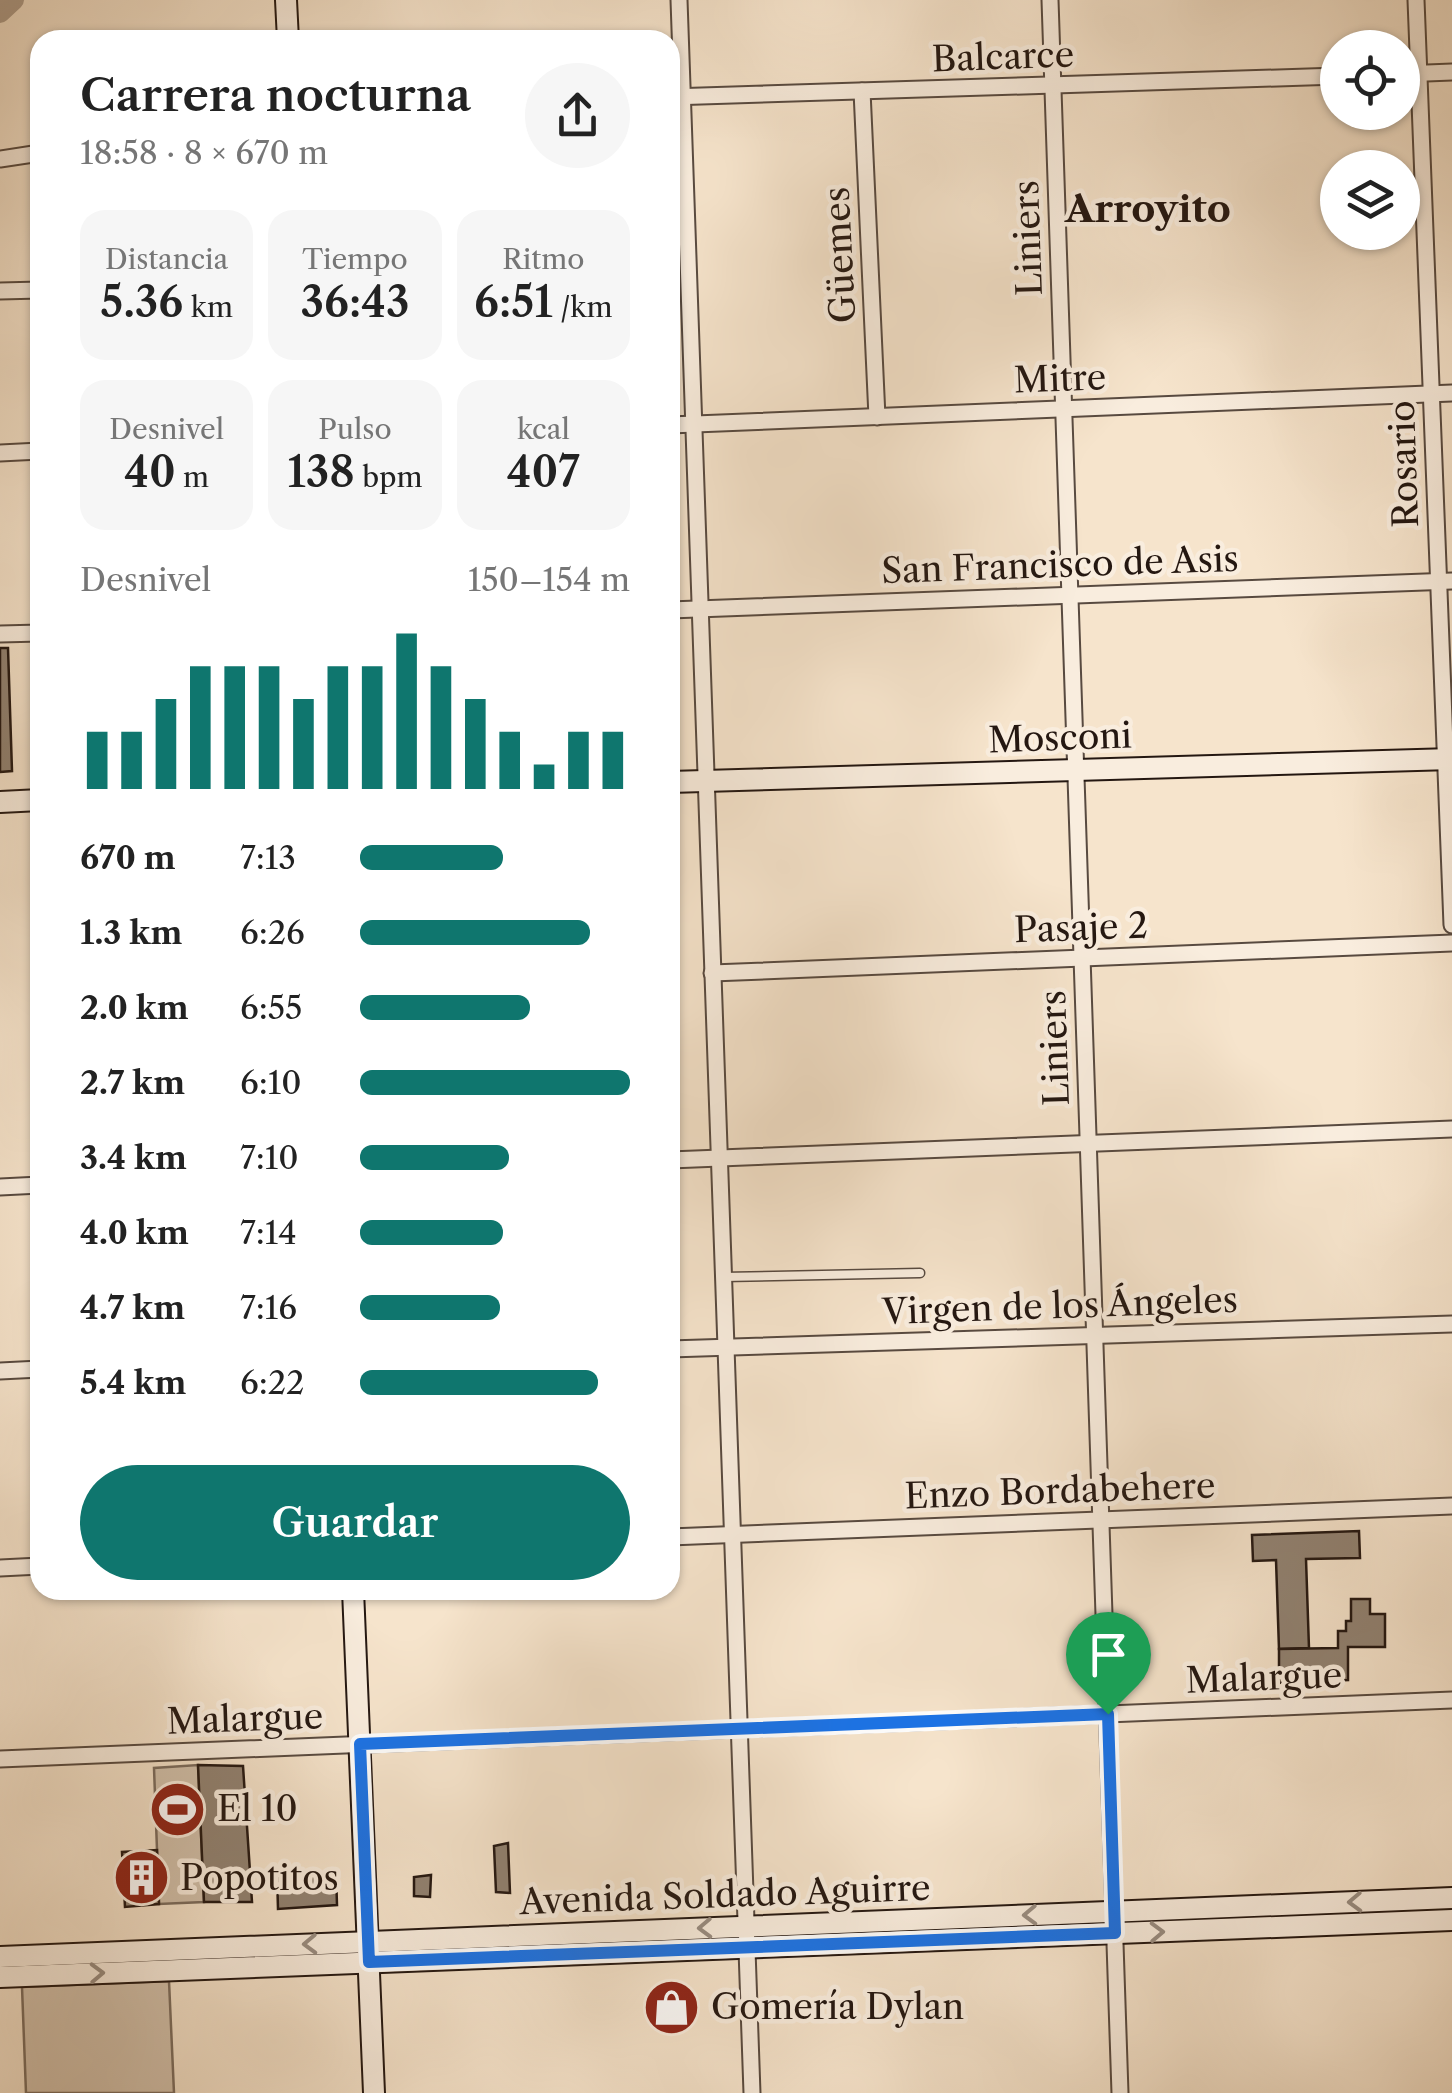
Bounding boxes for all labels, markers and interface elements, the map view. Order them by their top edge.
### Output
map controls [1320,30,1420,250]
button: locate [1320,30,1420,130]
street label: Balcarce [931,33,1075,80]
button: share [525,63,630,168]
text: Carrera nocturna [80,67,471,123]
text: 18:58 · 8 × 670 m [80,133,328,172]
button: layers [1320,150,1420,250]
street label: Liniers [1004,179,1051,297]
district label: Arroyito [1064,185,1231,232]
street label: Güemes [814,186,865,324]
text: Distancia [105,242,228,276]
text: Tiempo [302,242,408,276]
text: Ritmo [502,242,584,276]
text: 5.36 [100,276,183,328]
text: 36:43 [301,276,409,328]
text: 6:51 [474,276,553,328]
text: km [183,290,233,324]
text: /km [553,290,613,324]
street label: Mitre [1013,355,1107,402]
street label: Rosario [1380,400,1427,528]
text: Desnivel [109,412,224,446]
text: Pulso [318,412,392,446]
text: kcal [517,412,570,446]
text: 40 [124,446,176,498]
text: 138 [287,446,355,498]
text: 407 [507,446,580,498]
text: m [176,460,209,494]
text: bpm [355,460,423,494]
street label: San Francisco de Asis [881,537,1239,592]
text: Desnivel [80,560,211,599]
text: 150–154 m [468,560,630,599]
street label: Mosconi [987,714,1132,761]
text: 670 m [80,838,176,877]
text: 7:13 [240,838,296,877]
street label: Pasaje 2 [1013,904,1149,951]
text: 1.3 km [80,913,182,952]
text: 6:26 [240,913,305,952]
text: 2.0 km [80,988,189,1027]
text: 6:55 [240,988,302,1027]
street label: Liniers [1031,989,1078,1107]
text: 2.7 km [80,1063,185,1102]
text: 6:10 [240,1063,301,1102]
text: 3.4 km [80,1138,187,1177]
text: 7:10 [240,1138,298,1177]
text: 4.0 km [80,1213,189,1252]
text: 7:14 [240,1213,297,1252]
street label: Virgen de los Ángeles [880,1278,1239,1333]
text: 4.7 km [80,1288,185,1327]
text: 7:16 [240,1288,297,1327]
text: 5.4 km [80,1363,186,1402]
text: 6:22 [240,1363,305,1402]
street label: Enzo Bordabehere [904,1464,1216,1517]
button: Guardar [80,1465,630,1580]
pin [1066,1612,1151,1715]
icon: arrive [1081,1627,1136,1682]
street label: Malargue [1185,1653,1343,1702]
street label: Malargue [166,1694,324,1743]
sports icon: El 10 [148,1779,208,1839]
place label: El 10 [217,1787,298,1830]
building icon: Popotitos [111,1848,171,1908]
place label: Popotitos [180,1856,339,1899]
street label: Avenida Soldado Aguirre [518,1866,931,1923]
one-way arrow [1346,1891,1362,1912]
one-way arrow [1021,1904,1037,1925]
one-way arrow [697,1918,713,1939]
one-way arrow [1149,1921,1165,1942]
one-way arrow [302,1934,318,1955]
one-way arrow [90,1963,106,1984]
shop icon: Gomería Dylan [642,1977,702,2037]
place label: Gomería Dylan [711,1985,964,2028]

